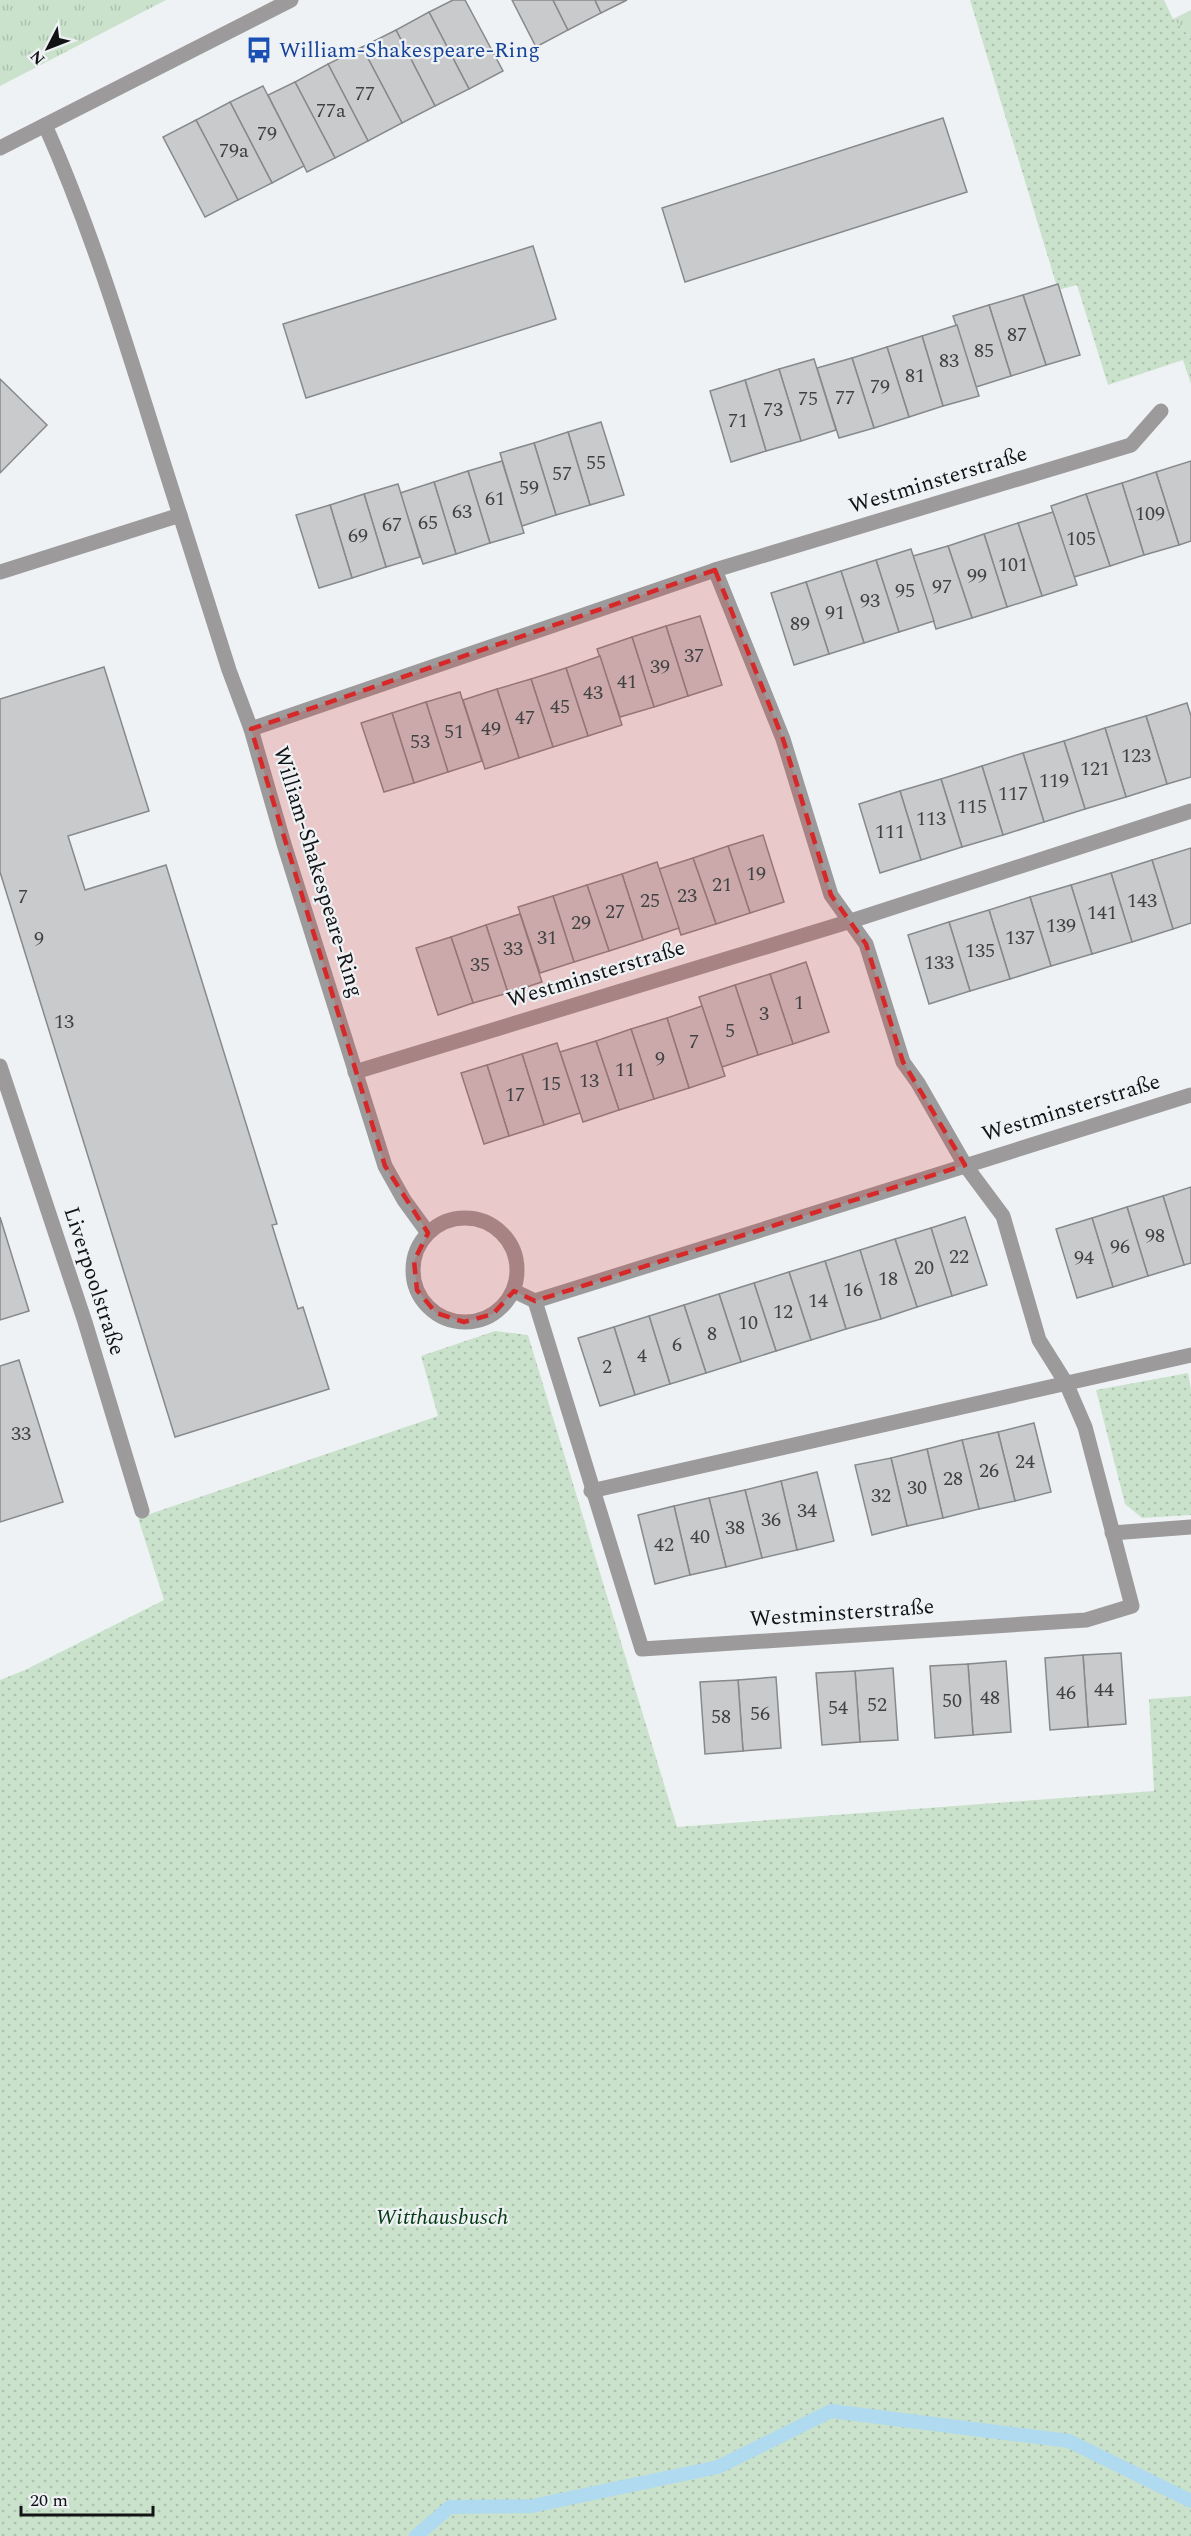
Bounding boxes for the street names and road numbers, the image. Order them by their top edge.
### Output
street label: Westminsterstraße [845,437,1031,523]
street label: William-Shakespeare-Ring [264,742,372,1002]
street label: Westminsterstraße [503,931,689,1017]
street label: Westminsterstraße [978,1065,1164,1151]
street label: Liverpoolstraße [54,1202,134,1360]
street label: Westminsterstraße [749,1590,935,1636]

